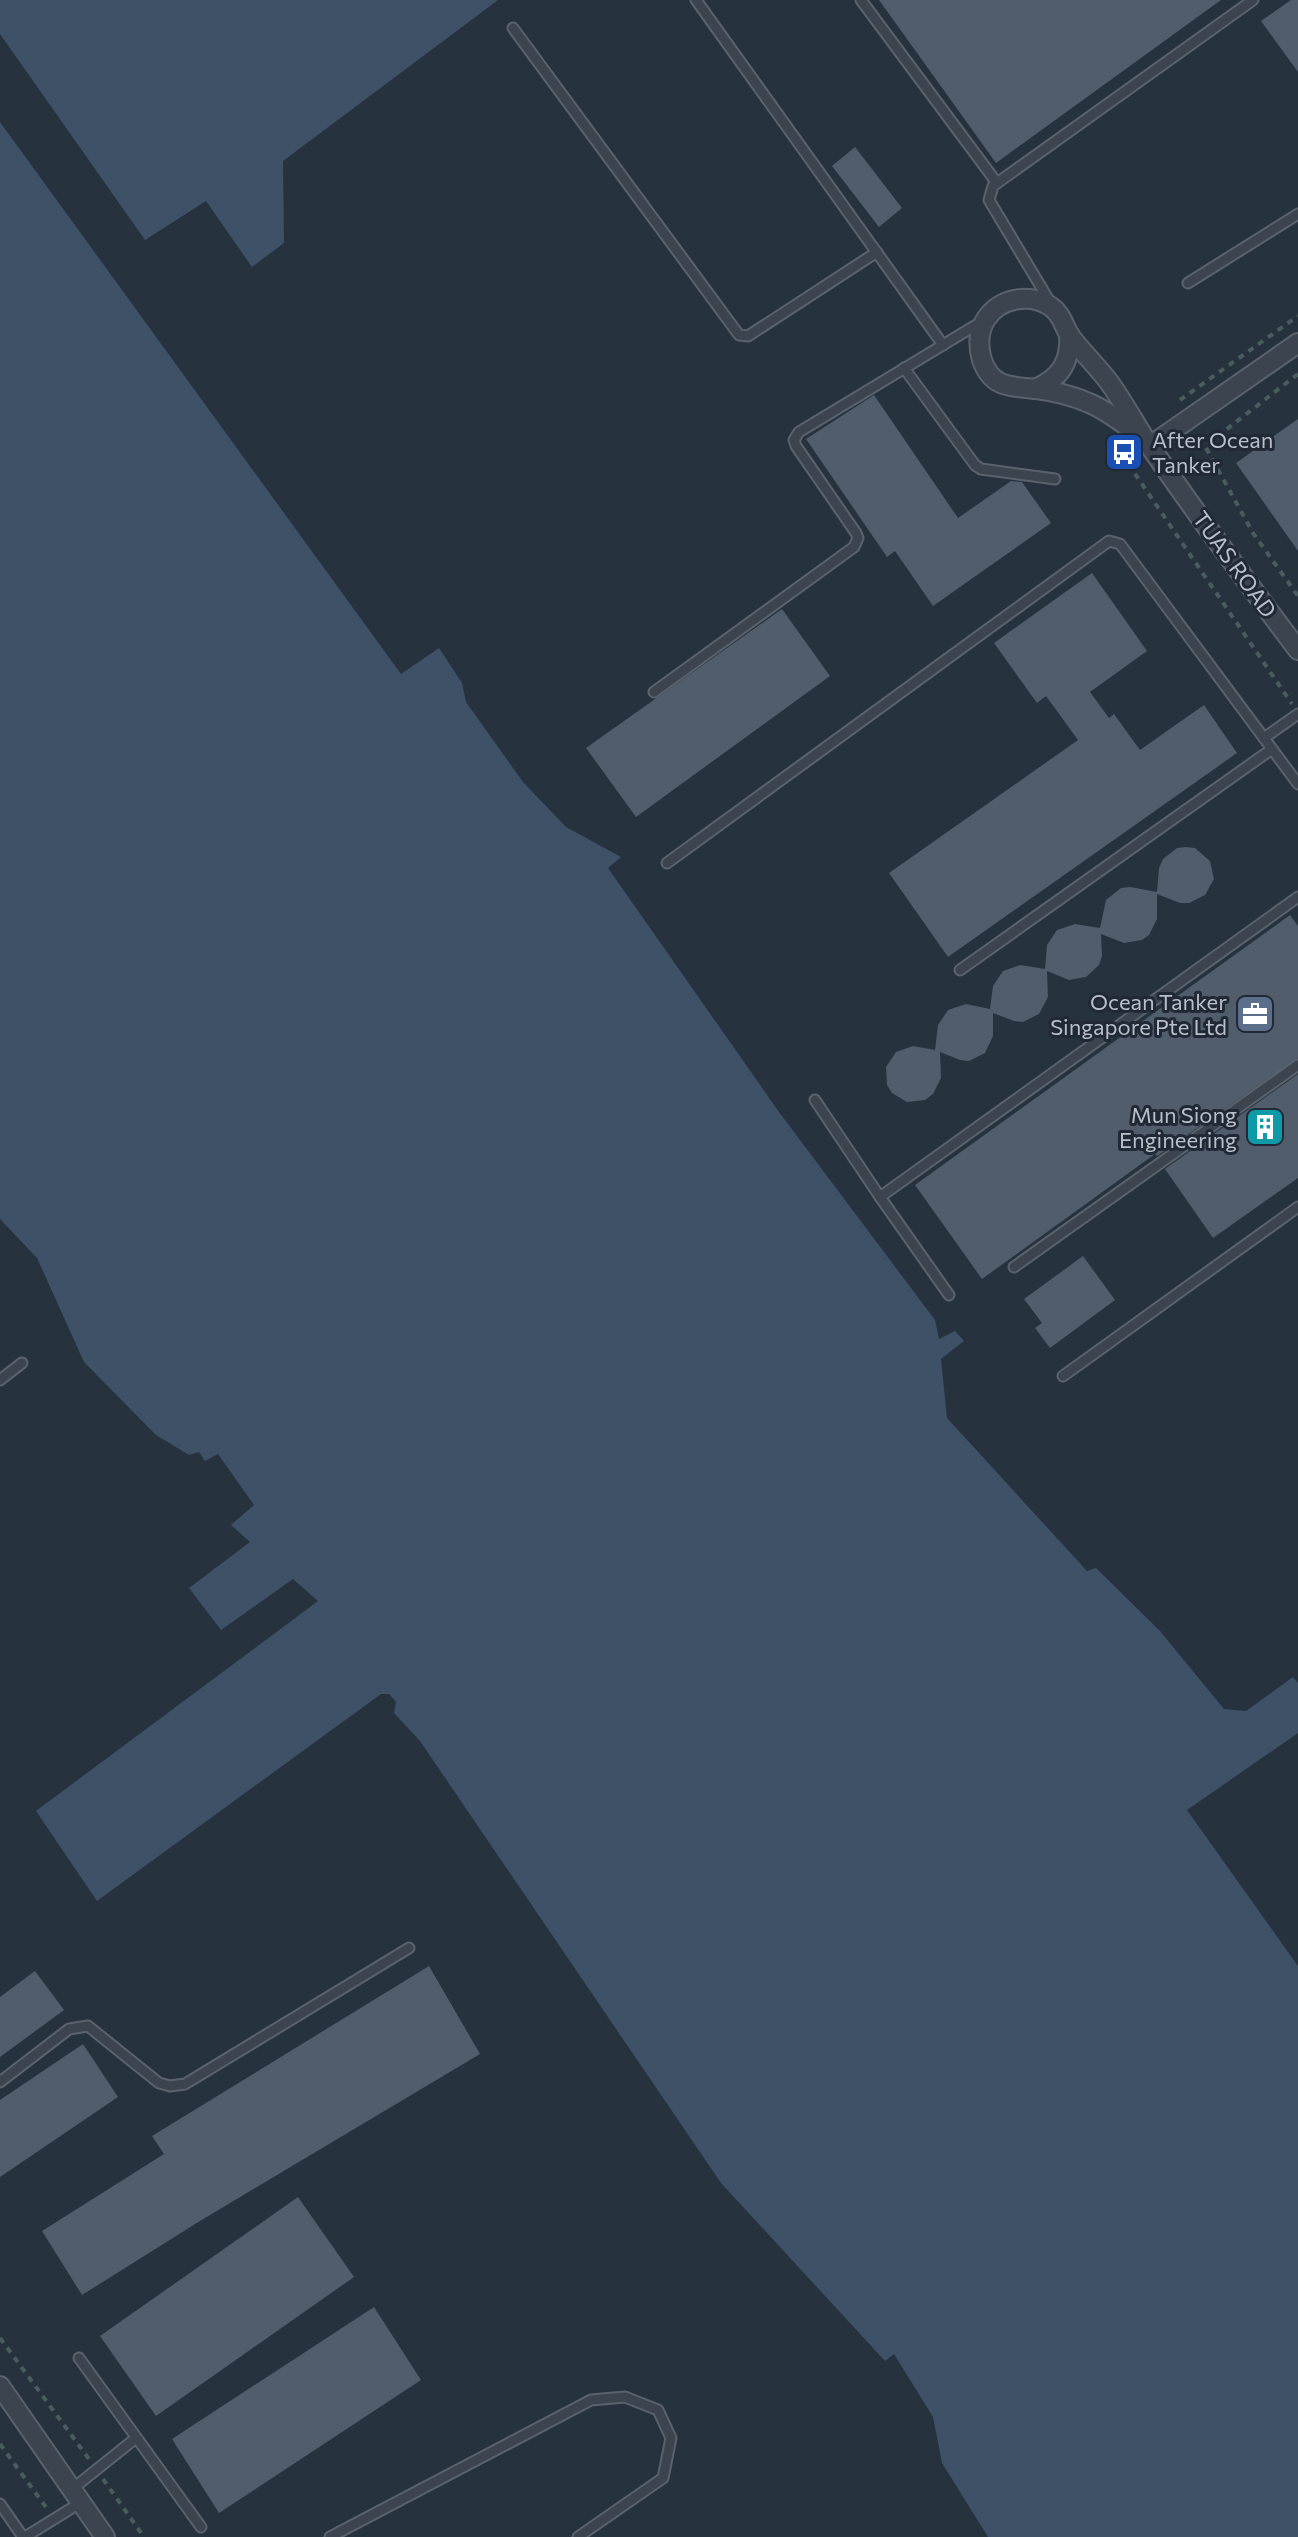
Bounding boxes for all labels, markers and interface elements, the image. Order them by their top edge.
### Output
place label: After Ocean Tanker [1152,426,1273,478]
bus stop icon: After Ocean Tanker [1103,431,1145,473]
street label: TUAS ROAD [1187,506,1283,622]
place label: Ocean Tanker Singapore Pte Ltd [1050,988,1227,1040]
office icon: Ocean Tanker Singapore Pte Ltd [1234,993,1276,1035]
place label: Mun Siong Engineering [1119,1101,1237,1153]
building icon: Mun Siong Engineering [1244,1106,1286,1148]

